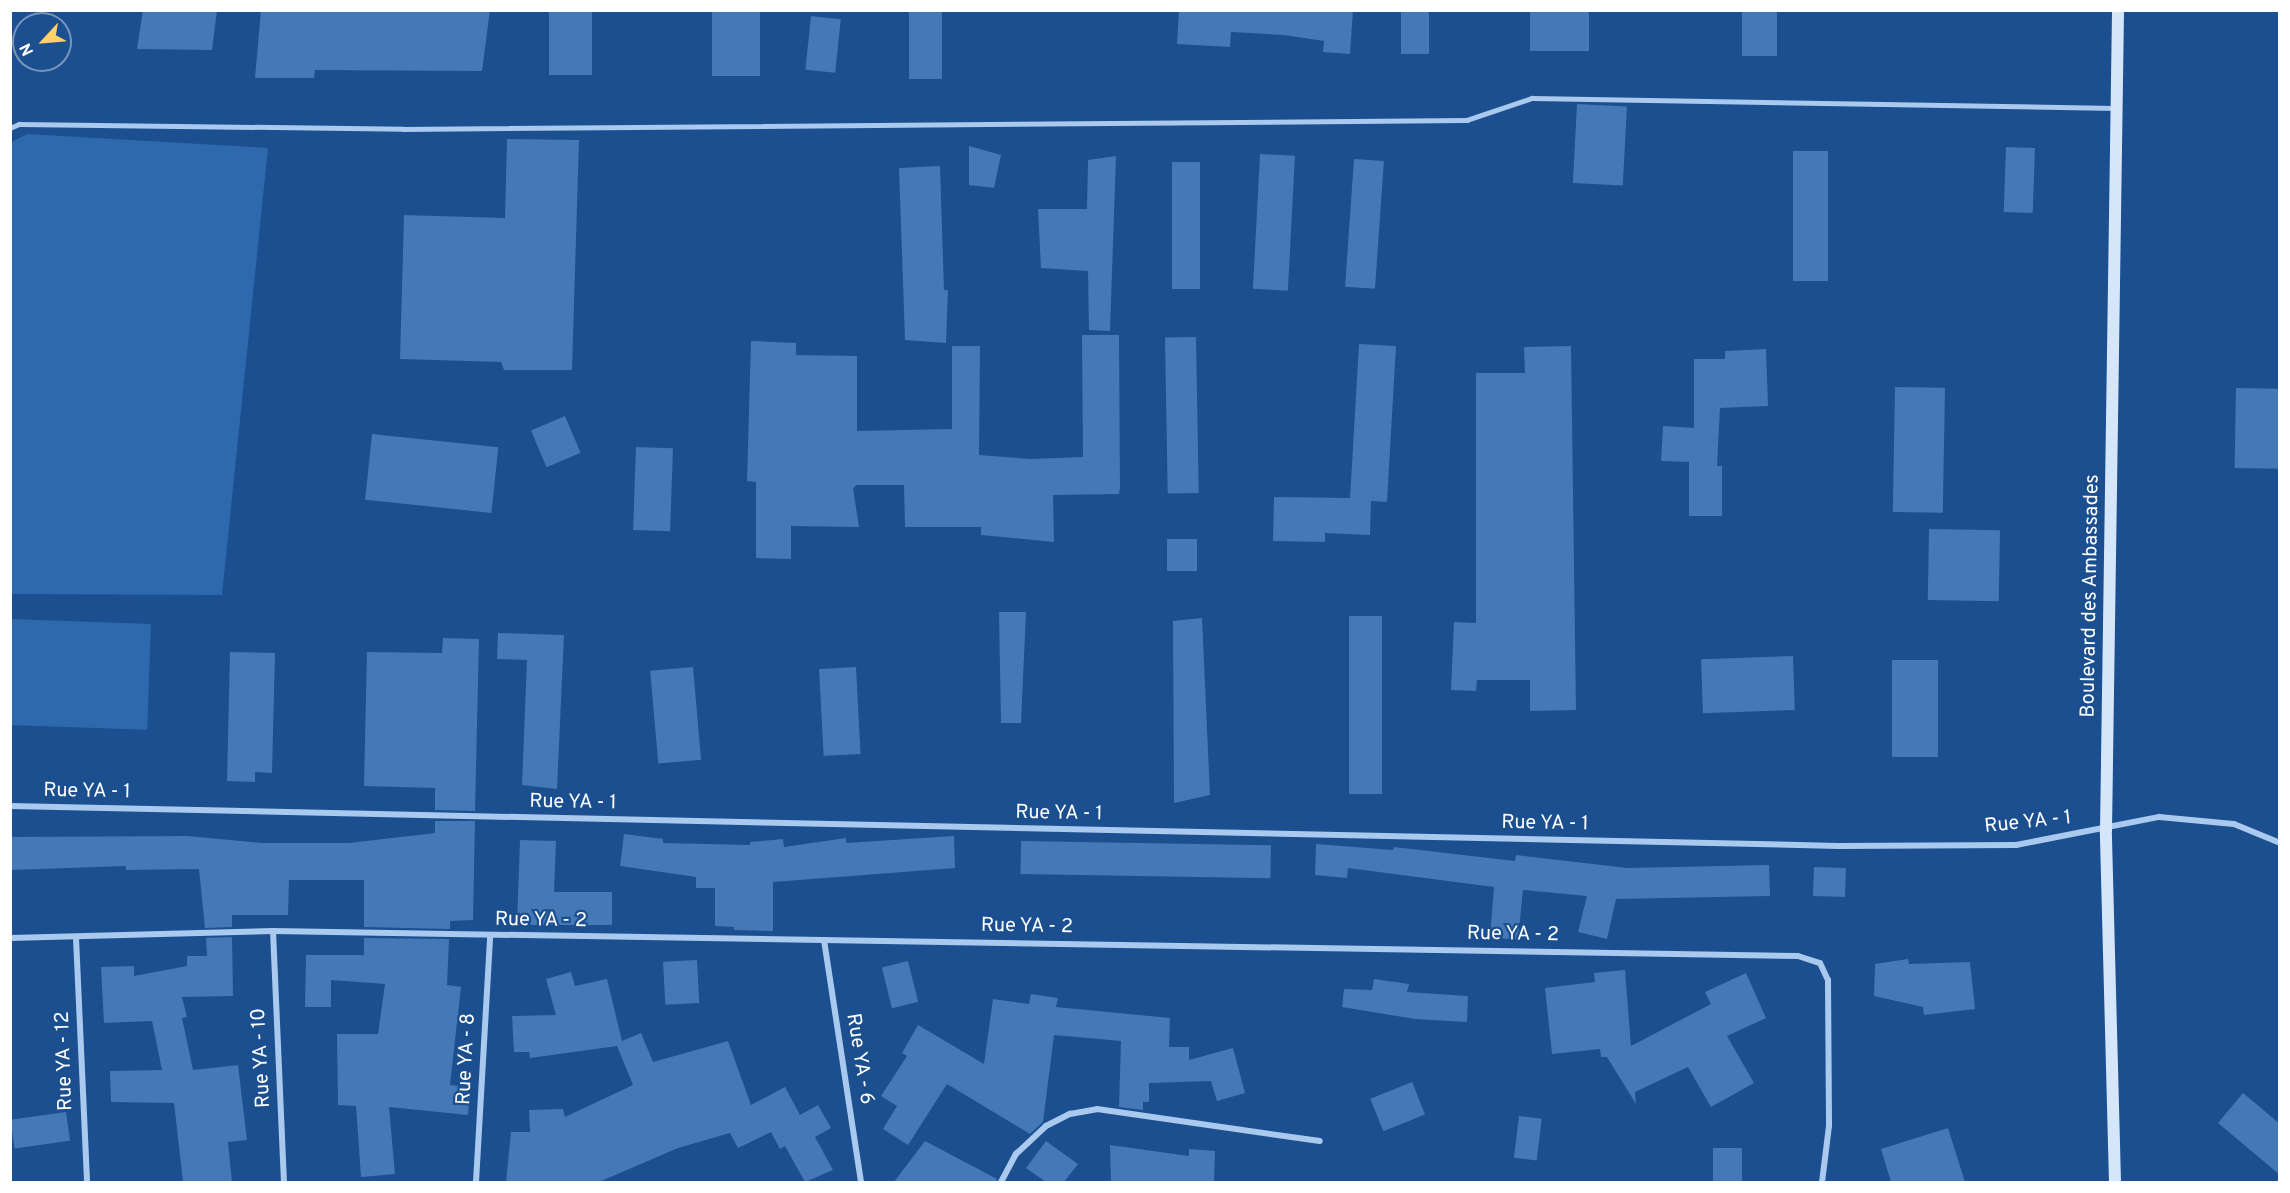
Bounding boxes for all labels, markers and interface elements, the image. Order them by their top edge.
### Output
north arrow [12,12,72,72]
text: N [16,39,39,59]
street label: Boulevard des Ambassades [2077,474,2105,718]
street label: Rue YA - 1 [42,779,132,805]
street label: Rue YA - 1 [528,790,618,816]
street label: Rue YA - 1 [1014,801,1104,827]
street label: Rue YA - 1 [1982,806,2074,840]
street label: Rue YA - 1 [1500,811,1590,837]
street label: Rue YA - 2 [494,908,588,934]
street label: Rue YA - 2 [980,914,1074,940]
street label: Rue YA - 2 [1466,922,1560,948]
street label: Rue YA - 10 [247,1006,277,1110]
street label: Rue YA - 12 [51,1010,79,1112]
street label: Rue YA - 6 [840,1011,878,1107]
street label: Rue YA - 8 [453,1012,481,1106]

